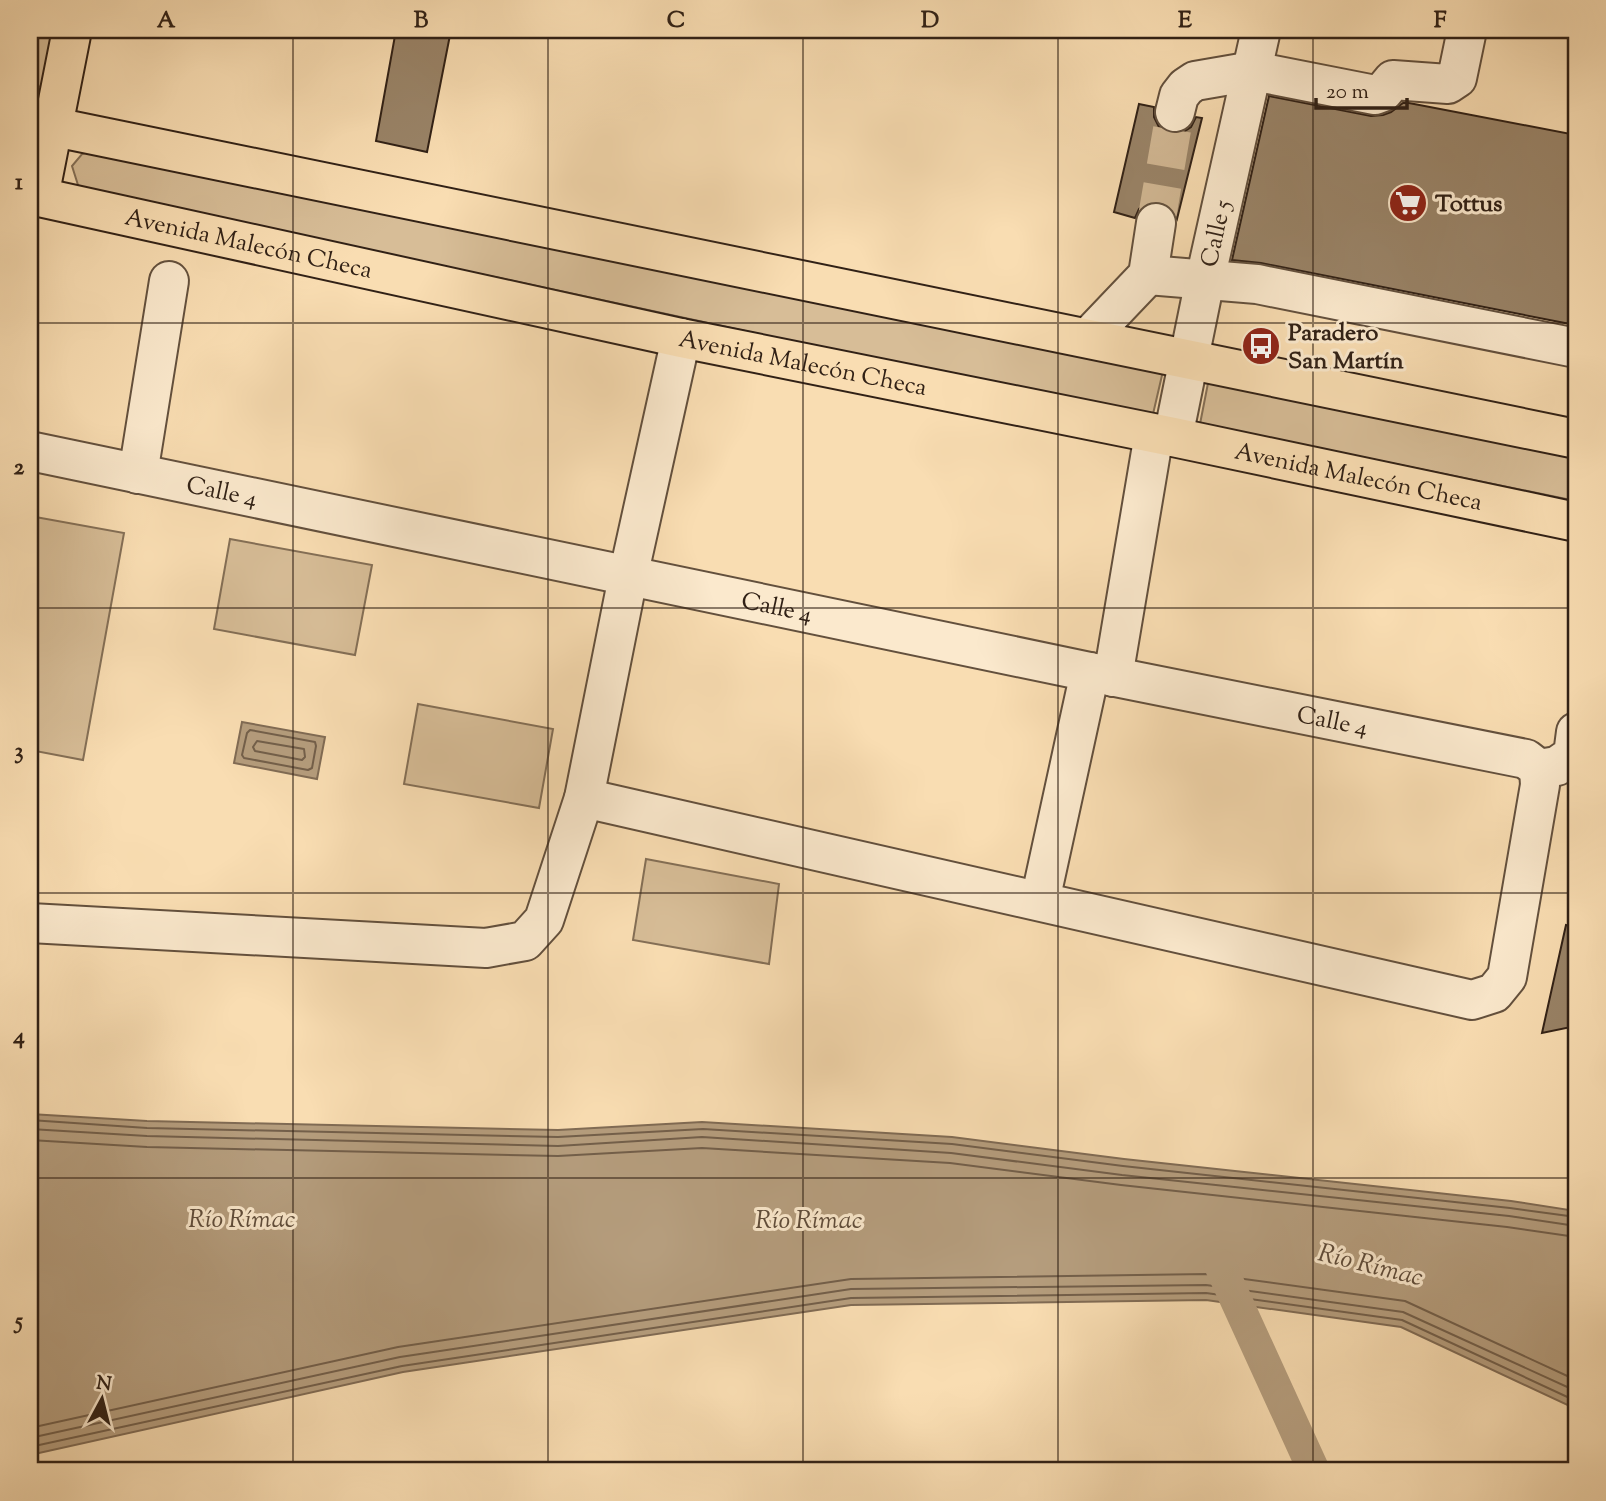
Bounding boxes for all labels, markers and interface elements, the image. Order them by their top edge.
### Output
text: A [157,5,176,38]
text: B [414,5,429,38]
text: C [667,5,685,38]
text: D [921,5,939,38]
text: E [1178,5,1192,38]
text: F [1434,5,1447,38]
scale bar [1316,66,1406,110]
text: 20 m [1326,78,1369,108]
text: 1 [15,167,23,200]
supermarket icon: Tottus [1387,182,1429,224]
place label: Tottus [1435,188,1502,222]
street label: Calle 5 [1193,197,1241,271]
street label: Avenida Malecón Checa [121,201,375,289]
place label: Paradero San Martín [1288,317,1404,379]
street label: Avenida Malecón Checa [676,323,930,406]
bus stop icon: Paradero San Martín [1240,325,1282,367]
street label: Avenida Malecón Checa [1231,435,1485,521]
text: 2 [14,452,25,485]
street label: Calle 4 [183,469,260,517]
street label: Calle 4 [738,585,815,633]
street label: Calle 4 [1294,699,1371,746]
text: 3 [14,736,24,769]
text: 4 [12,1021,25,1054]
water label: Río Rímac [188,1202,296,1239]
water label: Río Rímac [755,1203,863,1240]
water label: Río Rímac [1314,1235,1427,1297]
text: 5 [13,1306,23,1339]
north arrow [66,1364,136,1434]
text: N [95,1370,113,1399]

